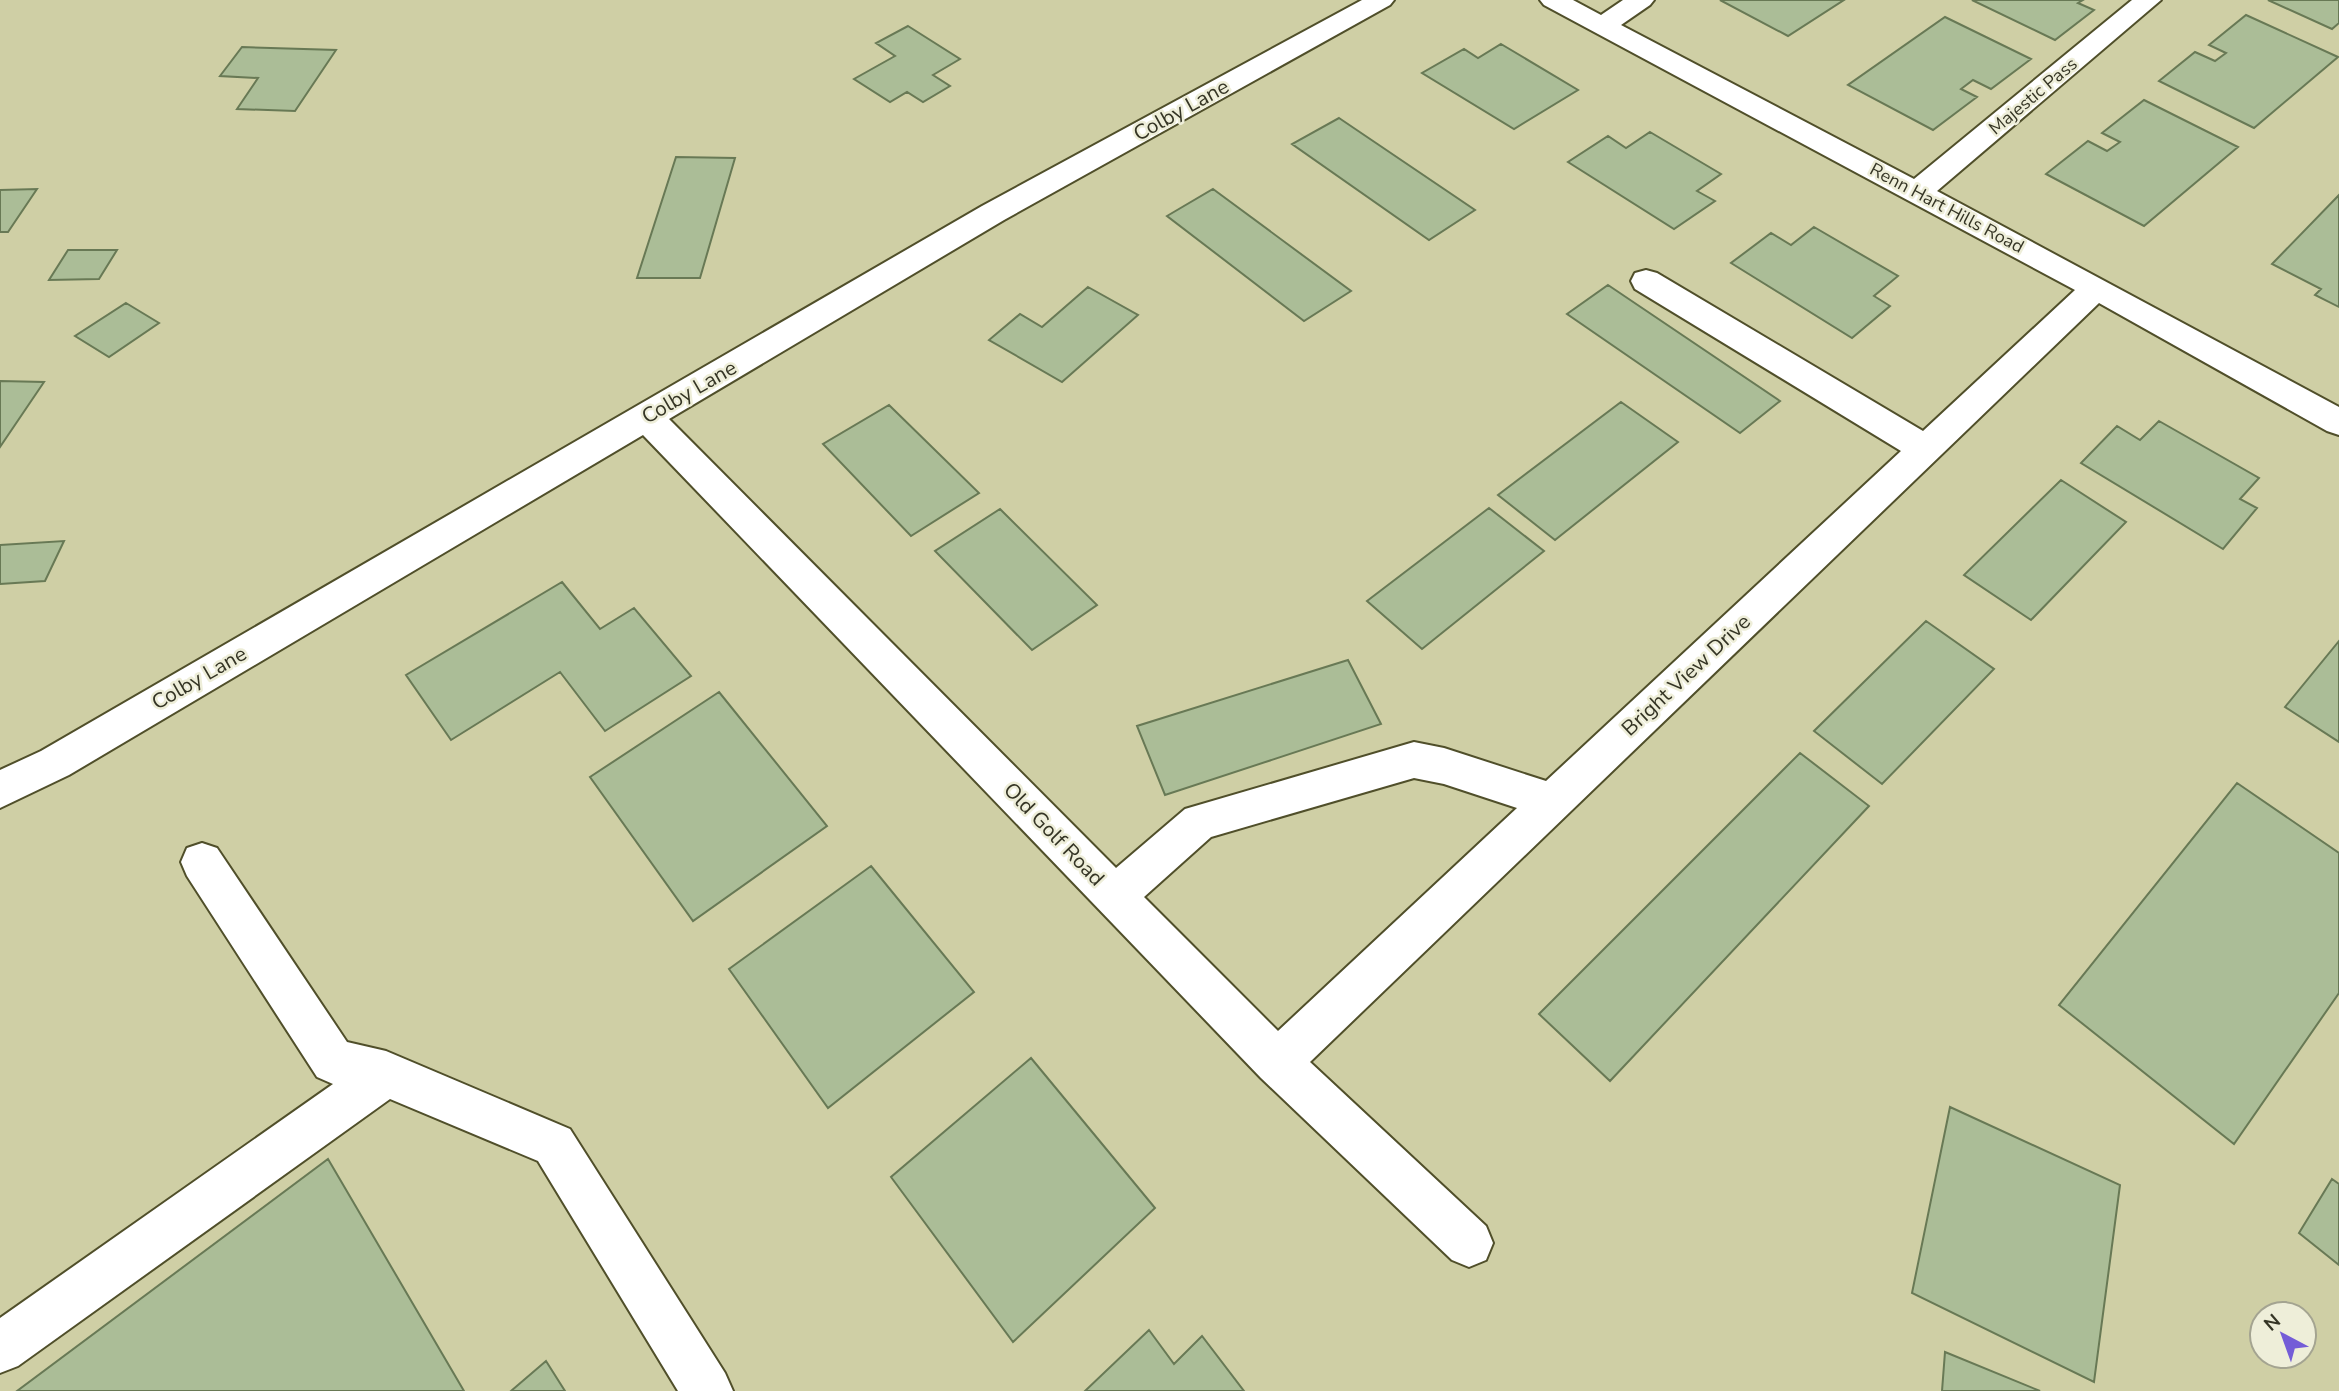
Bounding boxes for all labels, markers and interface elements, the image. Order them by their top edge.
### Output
street label: Majestic Pass [1984,52,2082,140]
street label: Colby Lane [1128,72,1234,148]
street label: Renn Hart Hills Road [1866,157,2028,259]
street label: Colby Lane [636,354,742,430]
street label: Bright View Drive [1615,608,1757,742]
street label: Colby Lane [146,640,252,716]
street label: Old Golf Road [997,776,1111,892]
north arrow [2248,1300,2318,1370]
text: N [2259,1308,2286,1337]

